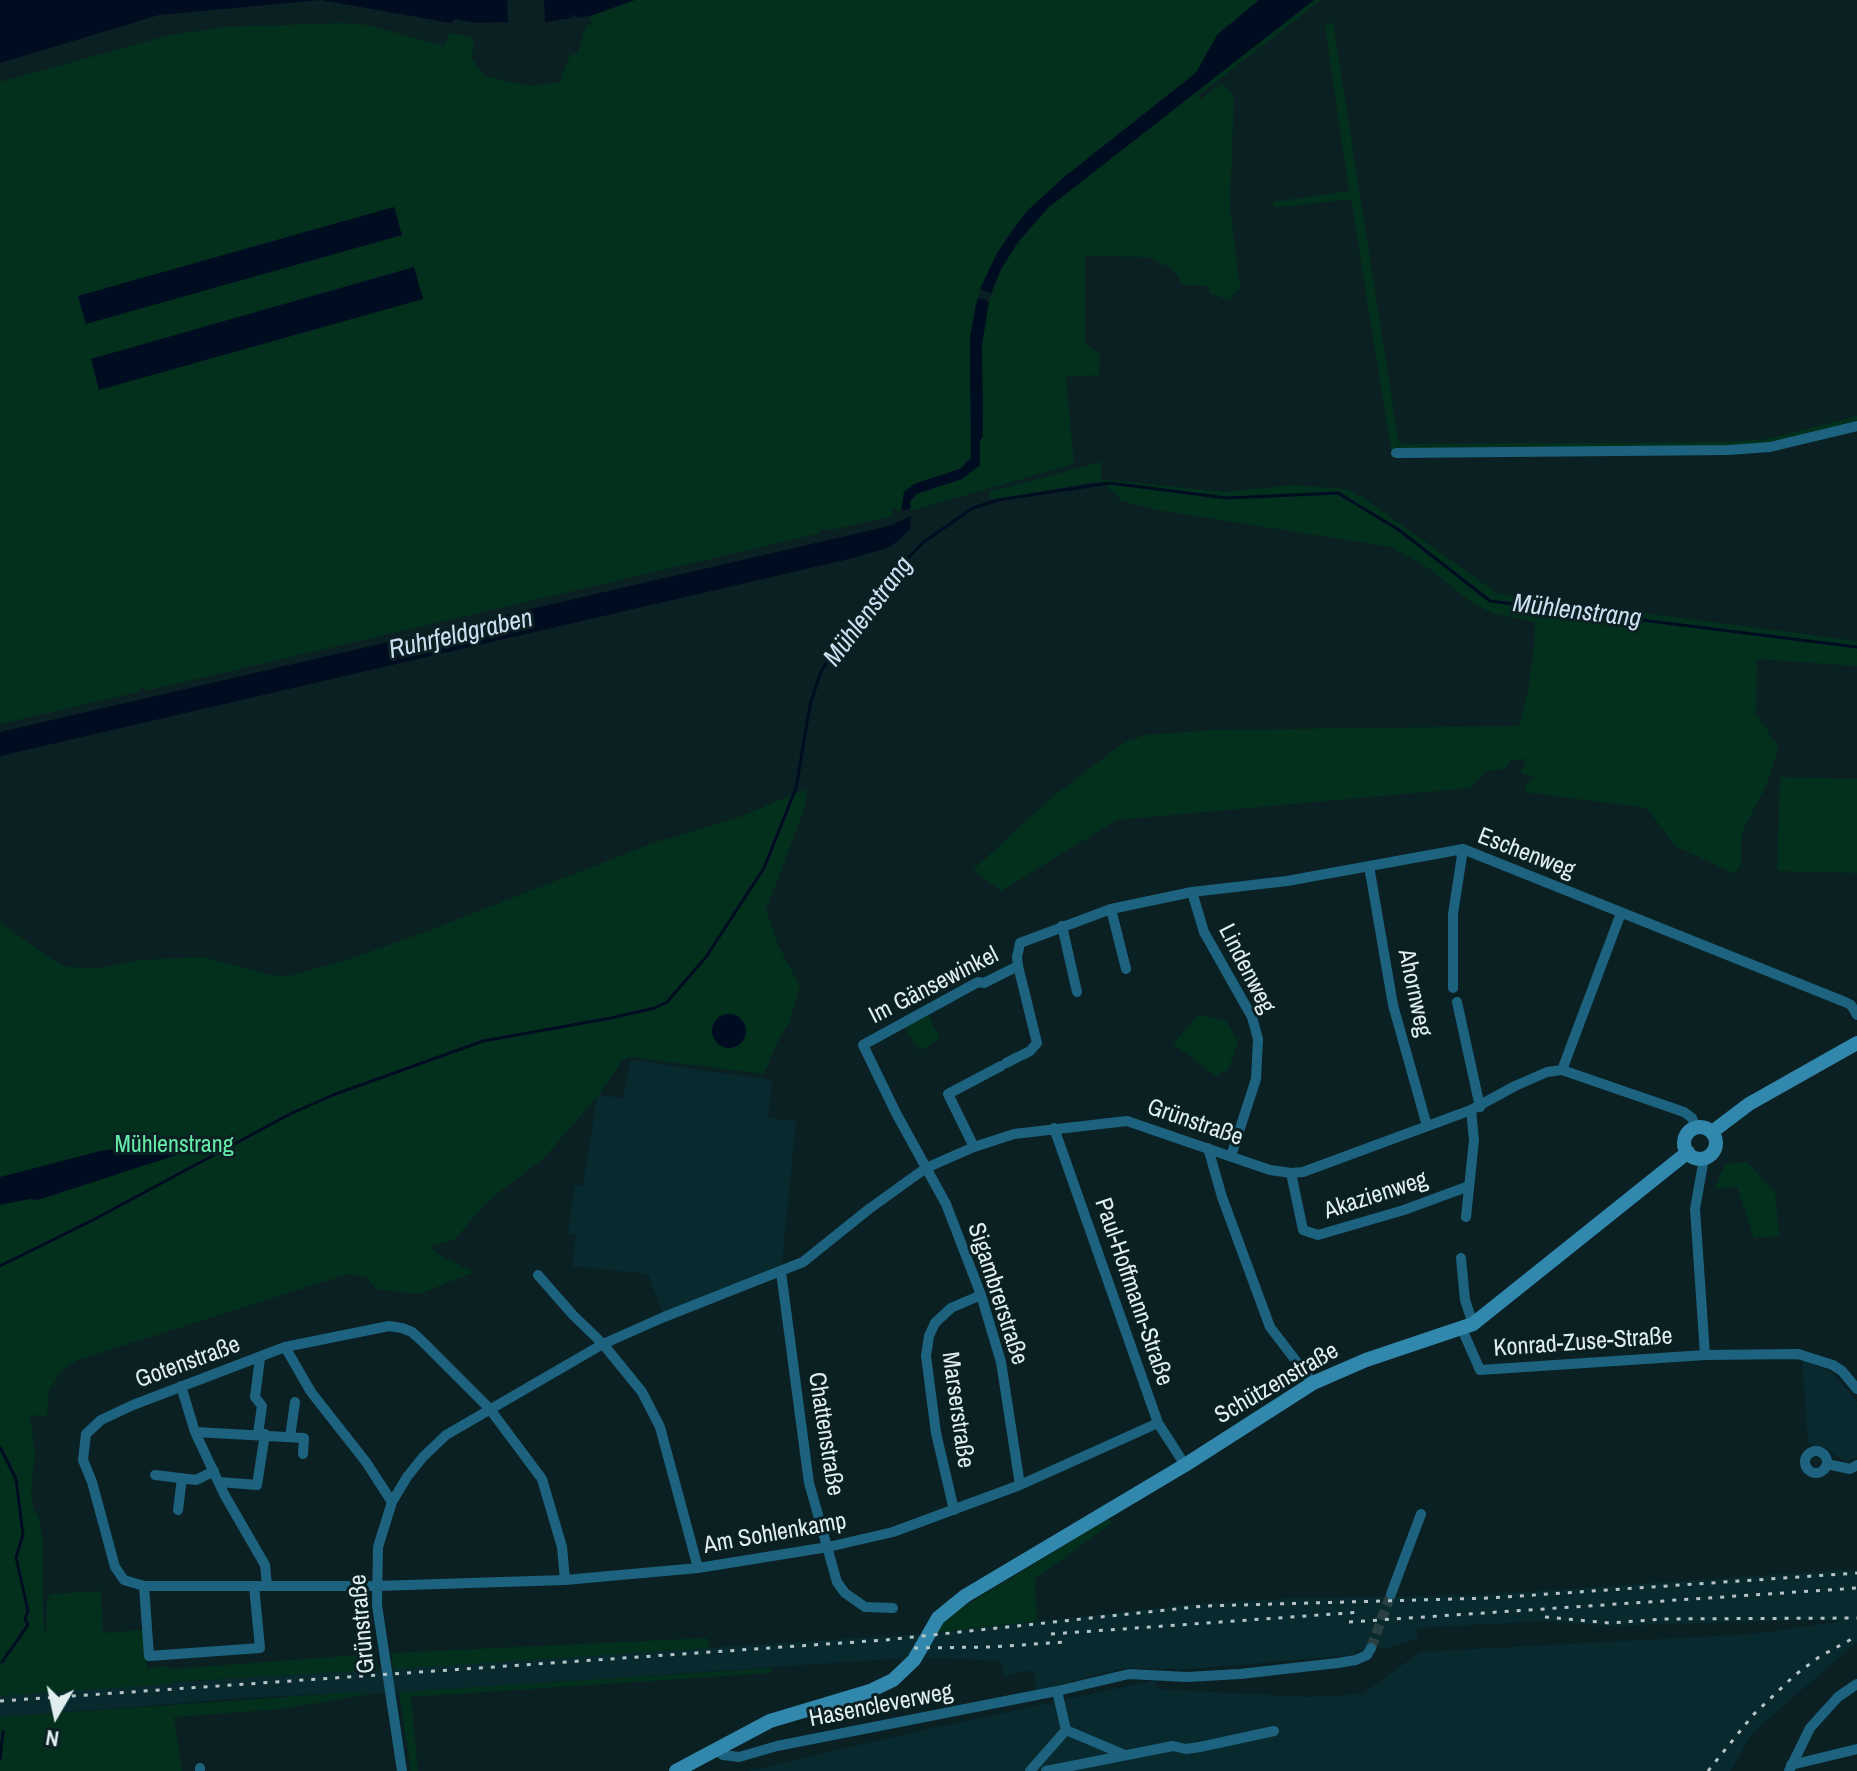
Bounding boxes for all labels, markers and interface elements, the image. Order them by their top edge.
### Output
water label: Mühlenstrang [818,551,920,673]
water label: Mühlenstrang [1511,589,1643,635]
water label: Ruhrfeldgraben [386,603,536,667]
street label: Eschenweg [1473,822,1579,886]
street label: Lindenweg [1211,920,1281,1018]
street label: Im Gänsewinkel [865,941,1003,1031]
street label: Ahornweg [1391,947,1437,1039]
street label: Grünstraße [1143,1093,1247,1153]
park label: Mühlenstrang [114,1132,234,1160]
street label: Akazienweg [1321,1166,1431,1226]
street label: Paul-Hoffmann-Straße [1087,1194,1179,1390]
street label: Sigambrerstraße [960,1219,1034,1369]
street label: Konrad-Zuse-Straße [1493,1322,1673,1364]
street label: Gotenstraße [132,1331,244,1395]
street label: Schützenstraße [1210,1337,1344,1431]
street label: Marserstraße [935,1350,979,1470]
street label: Chattenstraße [801,1370,849,1498]
street label: Am Sohlenkamp [701,1507,849,1561]
street label: Grünstraße [344,1573,382,1675]
north arrow [16,1675,96,1755]
street label: Hasencleverweg [807,1678,955,1734]
text: N [43,1723,61,1755]

